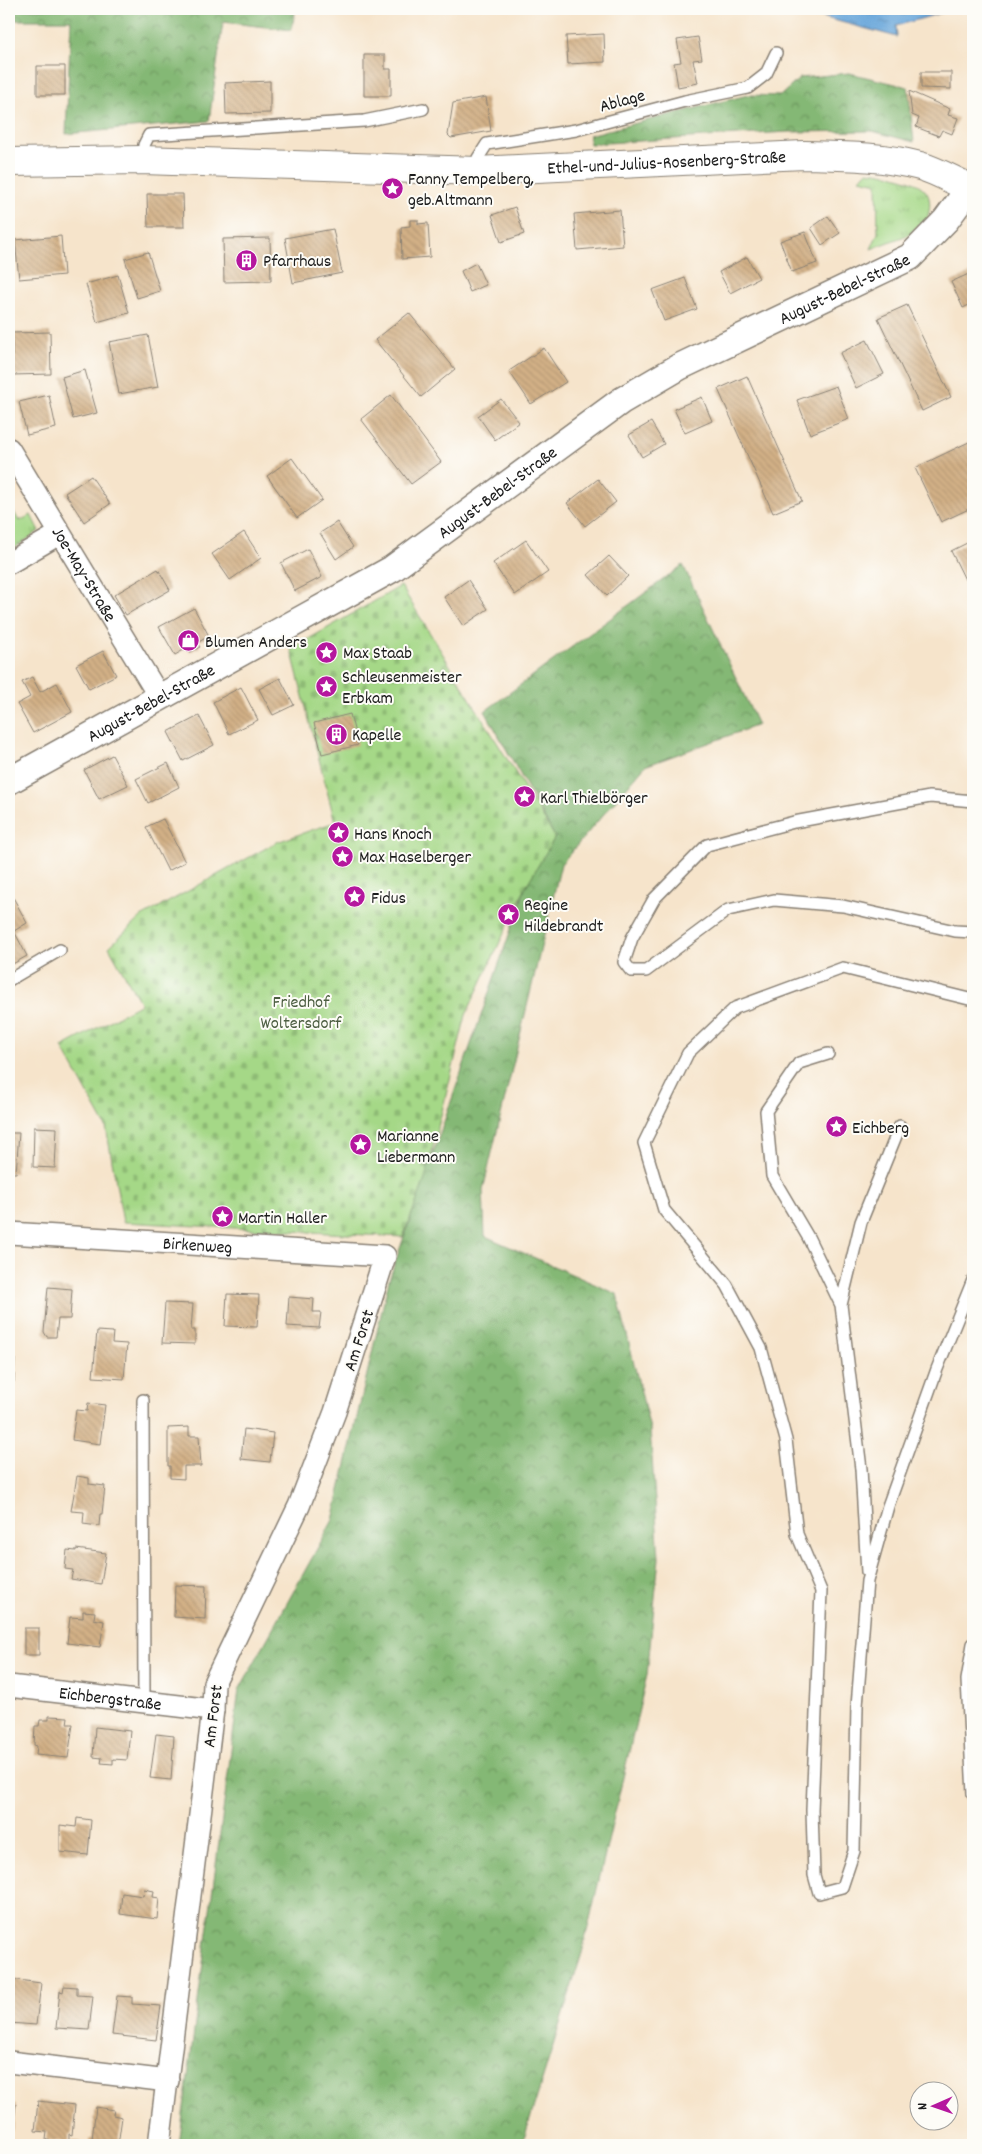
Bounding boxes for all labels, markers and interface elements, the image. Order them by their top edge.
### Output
street label: Ablage [597,84,648,120]
street label: Ethel-und-Julius-Rosenberg-Straße [547,146,787,183]
place label: Fanny Tempelberg, geb.Altmann [408,168,534,214]
place icon: Fanny Tempelberg, geb.Altmann [380,176,404,200]
building icon: Pfarrhaus [235,248,259,272]
street label: August-Bebel-Straße [776,249,915,333]
place label: Pfarrhaus [263,250,331,275]
street label: August-Bebel-Straße [434,442,563,546]
street label: Joe-May-Straße [44,523,121,628]
shop icon: Blumen Anders [177,629,201,653]
place label: Blumen Anders [205,631,307,656]
place icon: Max Staab [315,640,339,664]
place label: Max Staab [343,642,412,667]
street label: August-Bebel-Straße [84,659,220,750]
place label: Schleusenmeister Erbkam [342,666,462,712]
place icon: Schleusenmeister Erbkam [314,674,338,698]
building icon: Kapelle [324,722,348,746]
place label: Kapelle [352,724,402,749]
place icon: Karl Thielbörger [512,785,536,809]
place label: Karl Thielbörger [540,787,648,812]
place icon: Hans Knoch [326,821,350,845]
place label: Hans Knoch [354,823,432,848]
place icon: Max Haselberger [331,844,355,868]
place label: Max Haselberger [359,846,471,871]
place icon: Fidus [343,885,367,909]
place label: Fidus [371,887,406,912]
place label: Regine Hildebrandt [524,894,604,940]
place icon: Regine Hildebrandt [496,902,520,926]
park label: Friedhof Woltersdorf [261,991,342,1037]
place icon: Eichberg [824,1115,848,1139]
place label: Eichberg [852,1117,909,1142]
place label: Marianne Liebermann [377,1125,455,1171]
place icon: Marianne Liebermann [349,1133,373,1157]
place icon: Martin Haller [210,1205,234,1229]
place label: Martin Haller [238,1207,327,1232]
street label: Birkenweg [162,1232,233,1262]
street label: Am Forst [339,1306,382,1375]
street label: Eichbergstraße [57,1682,163,1719]
street label: Am Forst [198,1683,231,1749]
north arrow [910,2082,960,2132]
text: N [913,2102,933,2110]

